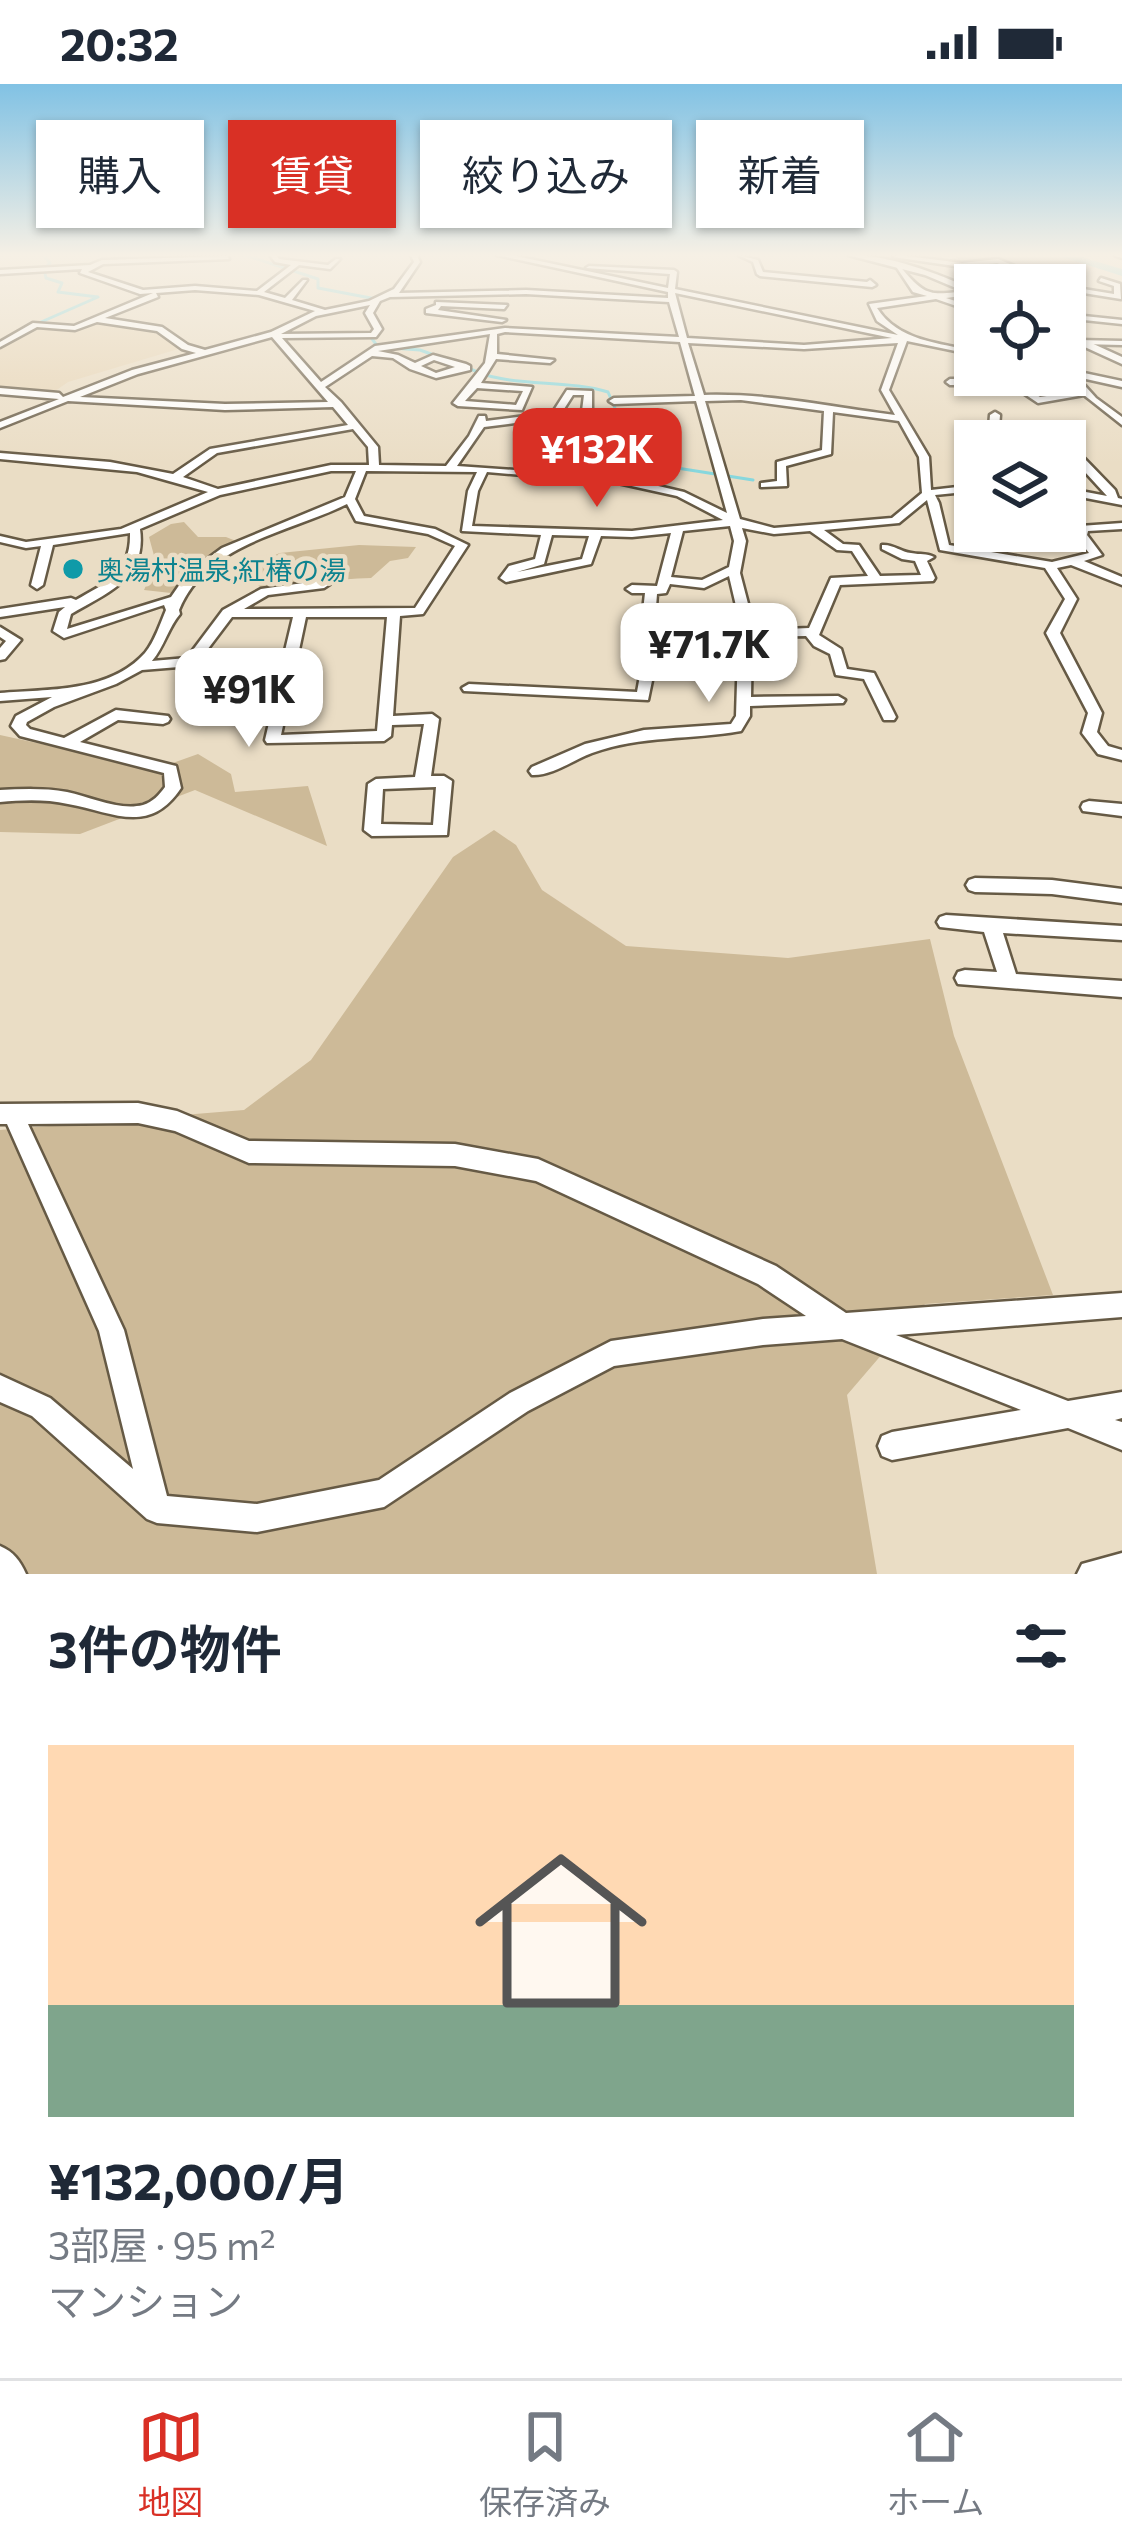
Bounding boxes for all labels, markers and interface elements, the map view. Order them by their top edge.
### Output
text: 20:32 [60,15,179,70]
chip: 購入 [36,120,204,228]
chip: 賃貸 [228,120,396,228]
chip: 絞り込み [420,120,672,228]
chip: 新着 [696,120,864,228]
map controls [954,264,1086,552]
button: locate [954,264,1086,396]
pin: ¥132K [513,408,681,510]
button: layers [954,420,1086,552]
text: ¥132K [540,423,654,471]
place label: 奥湯村温泉;紅椿の湯 [97,553,346,586]
marker: 奥湯村温泉;紅椿の湯 [60,556,86,582]
pin: ¥71.7K [611,603,807,705]
text: ¥71.7K [647,618,771,666]
pin: ¥91K [178,648,320,750]
text: ¥91K [202,663,296,711]
icon: filters [1008,1613,1074,1679]
text: 3件の物件 [48,1616,282,1679]
icon: home [453,1823,669,2039]
text: ¥132,000/月 [48,2148,349,2211]
text: 3部屋 · 95 m² [48,2220,276,2268]
text: マンション [48,2276,243,2324]
tab: 地図 [138,2404,204,2524]
tab: 保存済み [479,2404,611,2524]
tab: ホーム [886,2404,984,2524]

